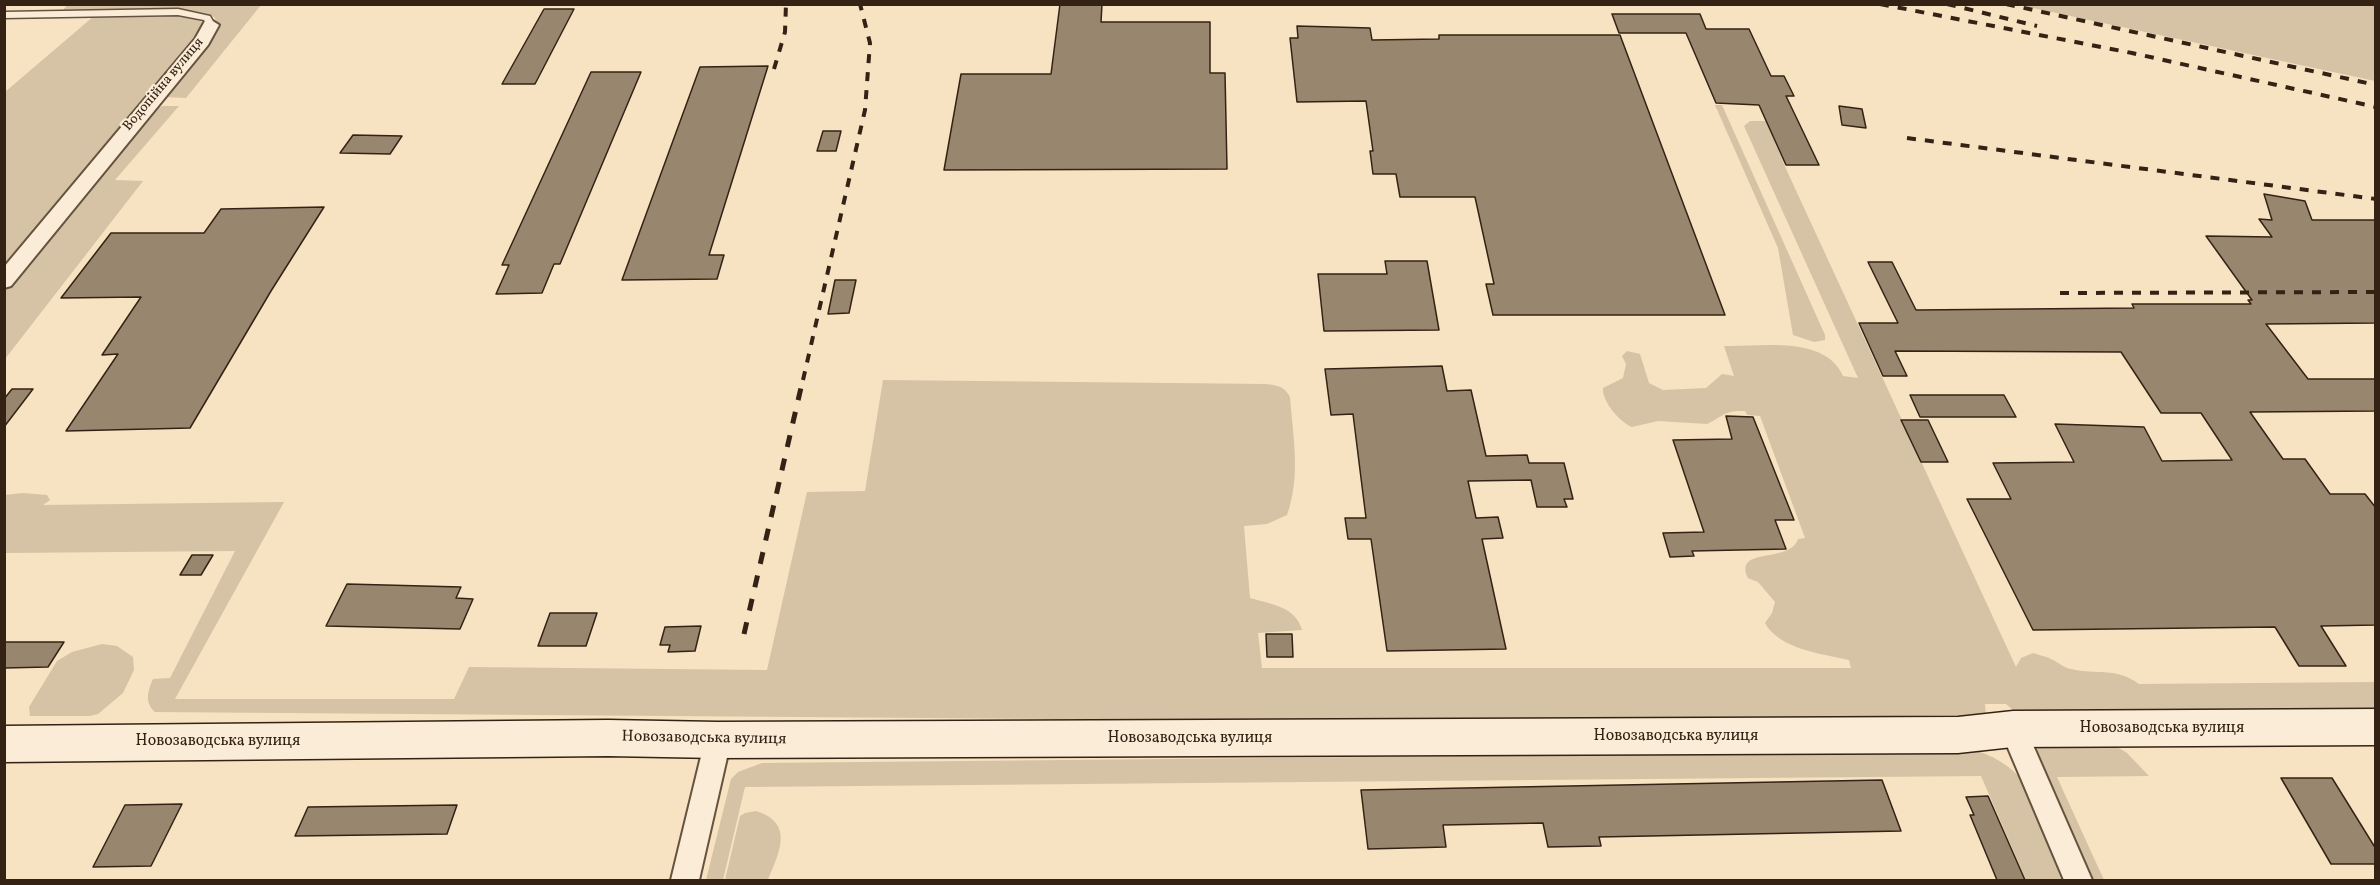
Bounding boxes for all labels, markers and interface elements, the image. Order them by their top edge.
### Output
street label: Водопійна вулиця [120,35,208,135]
street label: Новозаводська вулиця [2080,719,2244,739]
street label: Новозаводська вулиця [1594,727,1758,747]
street label: Новозаводська вулиця [621,728,787,750]
street label: Новозаводська вулиця [1108,729,1272,749]
street label: Новозаводська вулиця [136,732,300,752]

